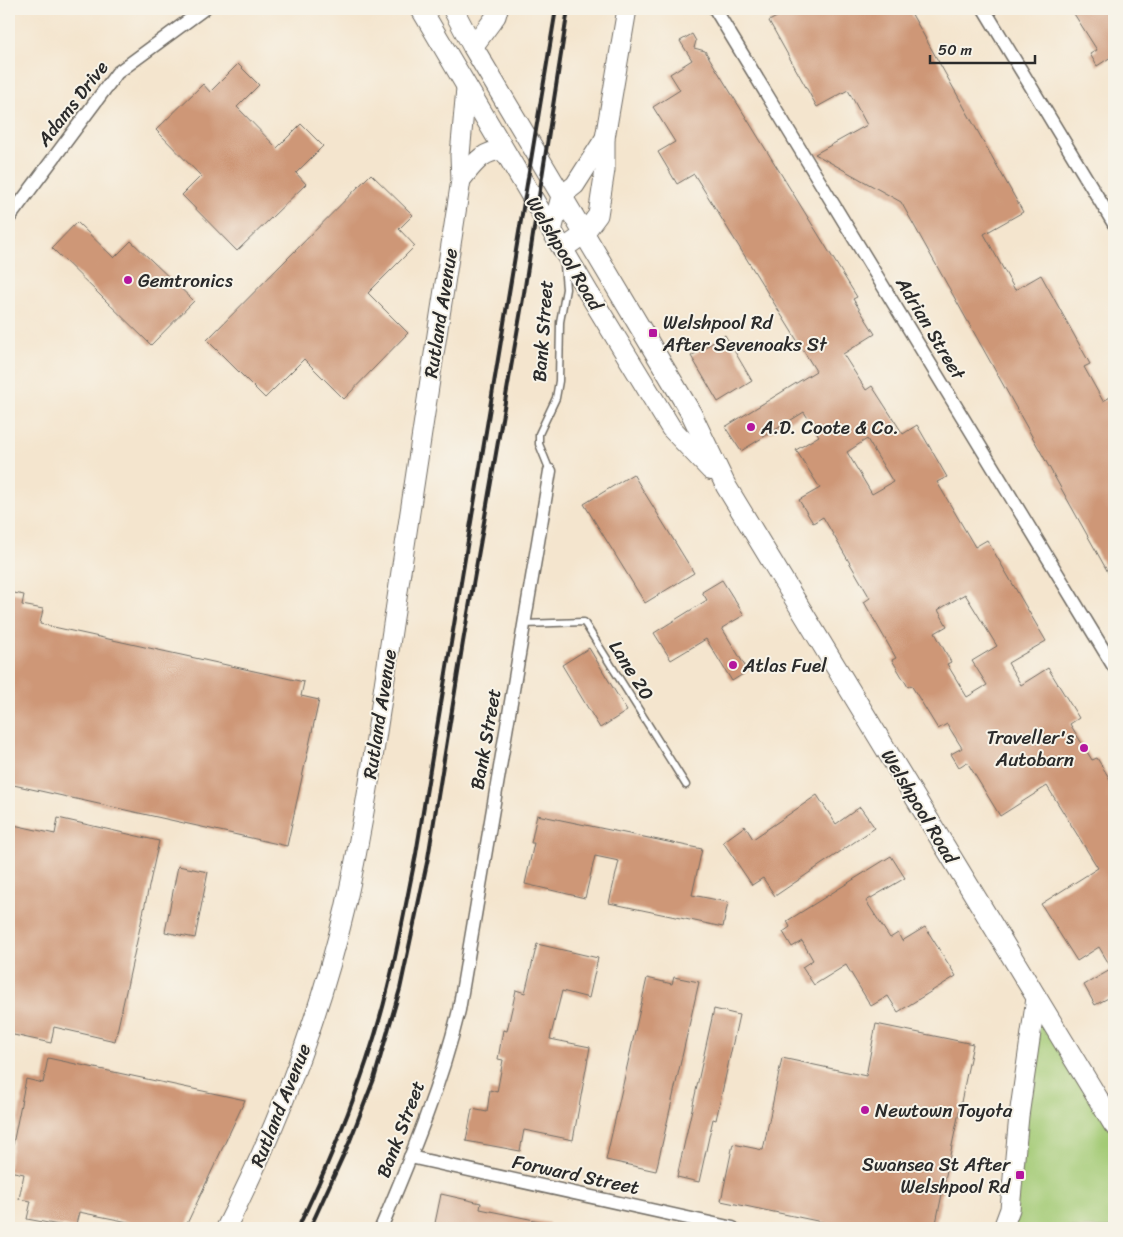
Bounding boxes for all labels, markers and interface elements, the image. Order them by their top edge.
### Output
scale bar [930,32,1036,64]
text: 50 m [938,37,973,63]
street label: Adams Drive [27,53,117,154]
street label: Welshpool Road [517,190,613,319]
street label: Rutland Avenue [414,246,467,380]
place label: Gemtronics [138,264,233,297]
street label: Adrian Street [886,270,975,387]
marker: Gemtronics [122,274,134,286]
street label: Bank Street [522,279,563,383]
place label: Welshpool Rd After Sevenoaks St [662,306,828,361]
marker: Welshpool Rd After Sevenoaks St [647,327,659,339]
place label: A.D. Coote & Co. [760,411,899,444]
marker: A.D. Coote & Co. [745,421,757,433]
street label: Lane 20 [600,633,663,707]
street label: Rutland Avenue [353,647,406,781]
place label: Atlas Fuel [742,649,827,682]
marker: Atlas Fuel [727,659,739,671]
street label: Bank Street [460,686,511,792]
place label: Traveller's Autobarn [987,721,1074,776]
marker: Traveller's Autobarn [1078,742,1090,754]
street label: Welshpool Road [872,743,968,872]
street label: Rutland Avenue [241,1038,320,1172]
street label: Bank Street [367,1076,434,1183]
place label: Newtown Toyota [875,1094,1013,1127]
marker: Newtown Toyota [859,1104,871,1116]
street label: Forward Street [509,1145,642,1204]
place label: Swansea St After Welshpool Rd [862,1148,1012,1203]
marker: Swansea St After Welshpool Rd [1014,1169,1026,1181]

